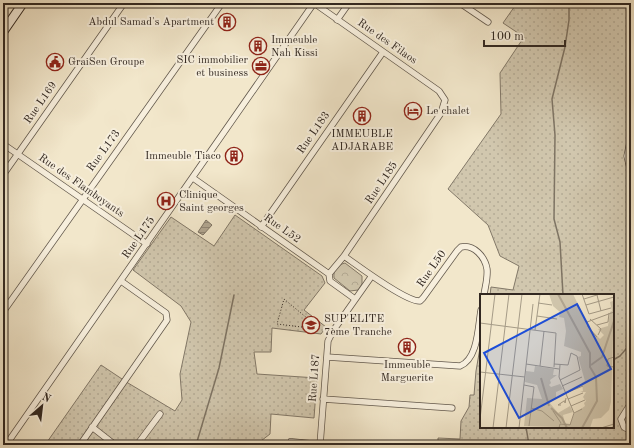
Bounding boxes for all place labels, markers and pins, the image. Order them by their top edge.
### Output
building icon: Abdul Samad's Apartment [217,12,237,32]
place label: Abdul Samad's Apartment [88,17,214,28]
place label: Immeuble Nah Kissi [271,35,318,59]
building icon: Immeuble Nah Kissi [248,36,268,56]
public building icon: GraiSen Groupe [45,52,65,72]
place label: SIC immobilier et business [176,55,248,79]
office icon: SIC immobilier et business [251,56,271,76]
place label: GraiSen Groupe [68,57,144,68]
hotel icon: Le chalet [403,101,423,121]
building icon: IMMEUBLE ADJARABE [352,106,372,126]
place label: Le chalet [426,106,470,117]
place label: IMMEUBLE ADJARABE [331,129,393,153]
building icon: Immeuble Tiaco [224,146,244,166]
place label: Immeuble Tiaco [145,151,221,162]
place label: Clinique Saint georges [179,190,244,214]
hospital icon: Clinique Saint georges [156,191,176,211]
place label: SUP'ELITE 7ème Tranche [324,314,392,338]
school or university icon: SUP'ELITE 7ème Tranche [301,315,321,335]
building icon: Immeuble Marguerite [397,337,417,357]
place label: Immeuble Marguerite [381,360,433,384]

